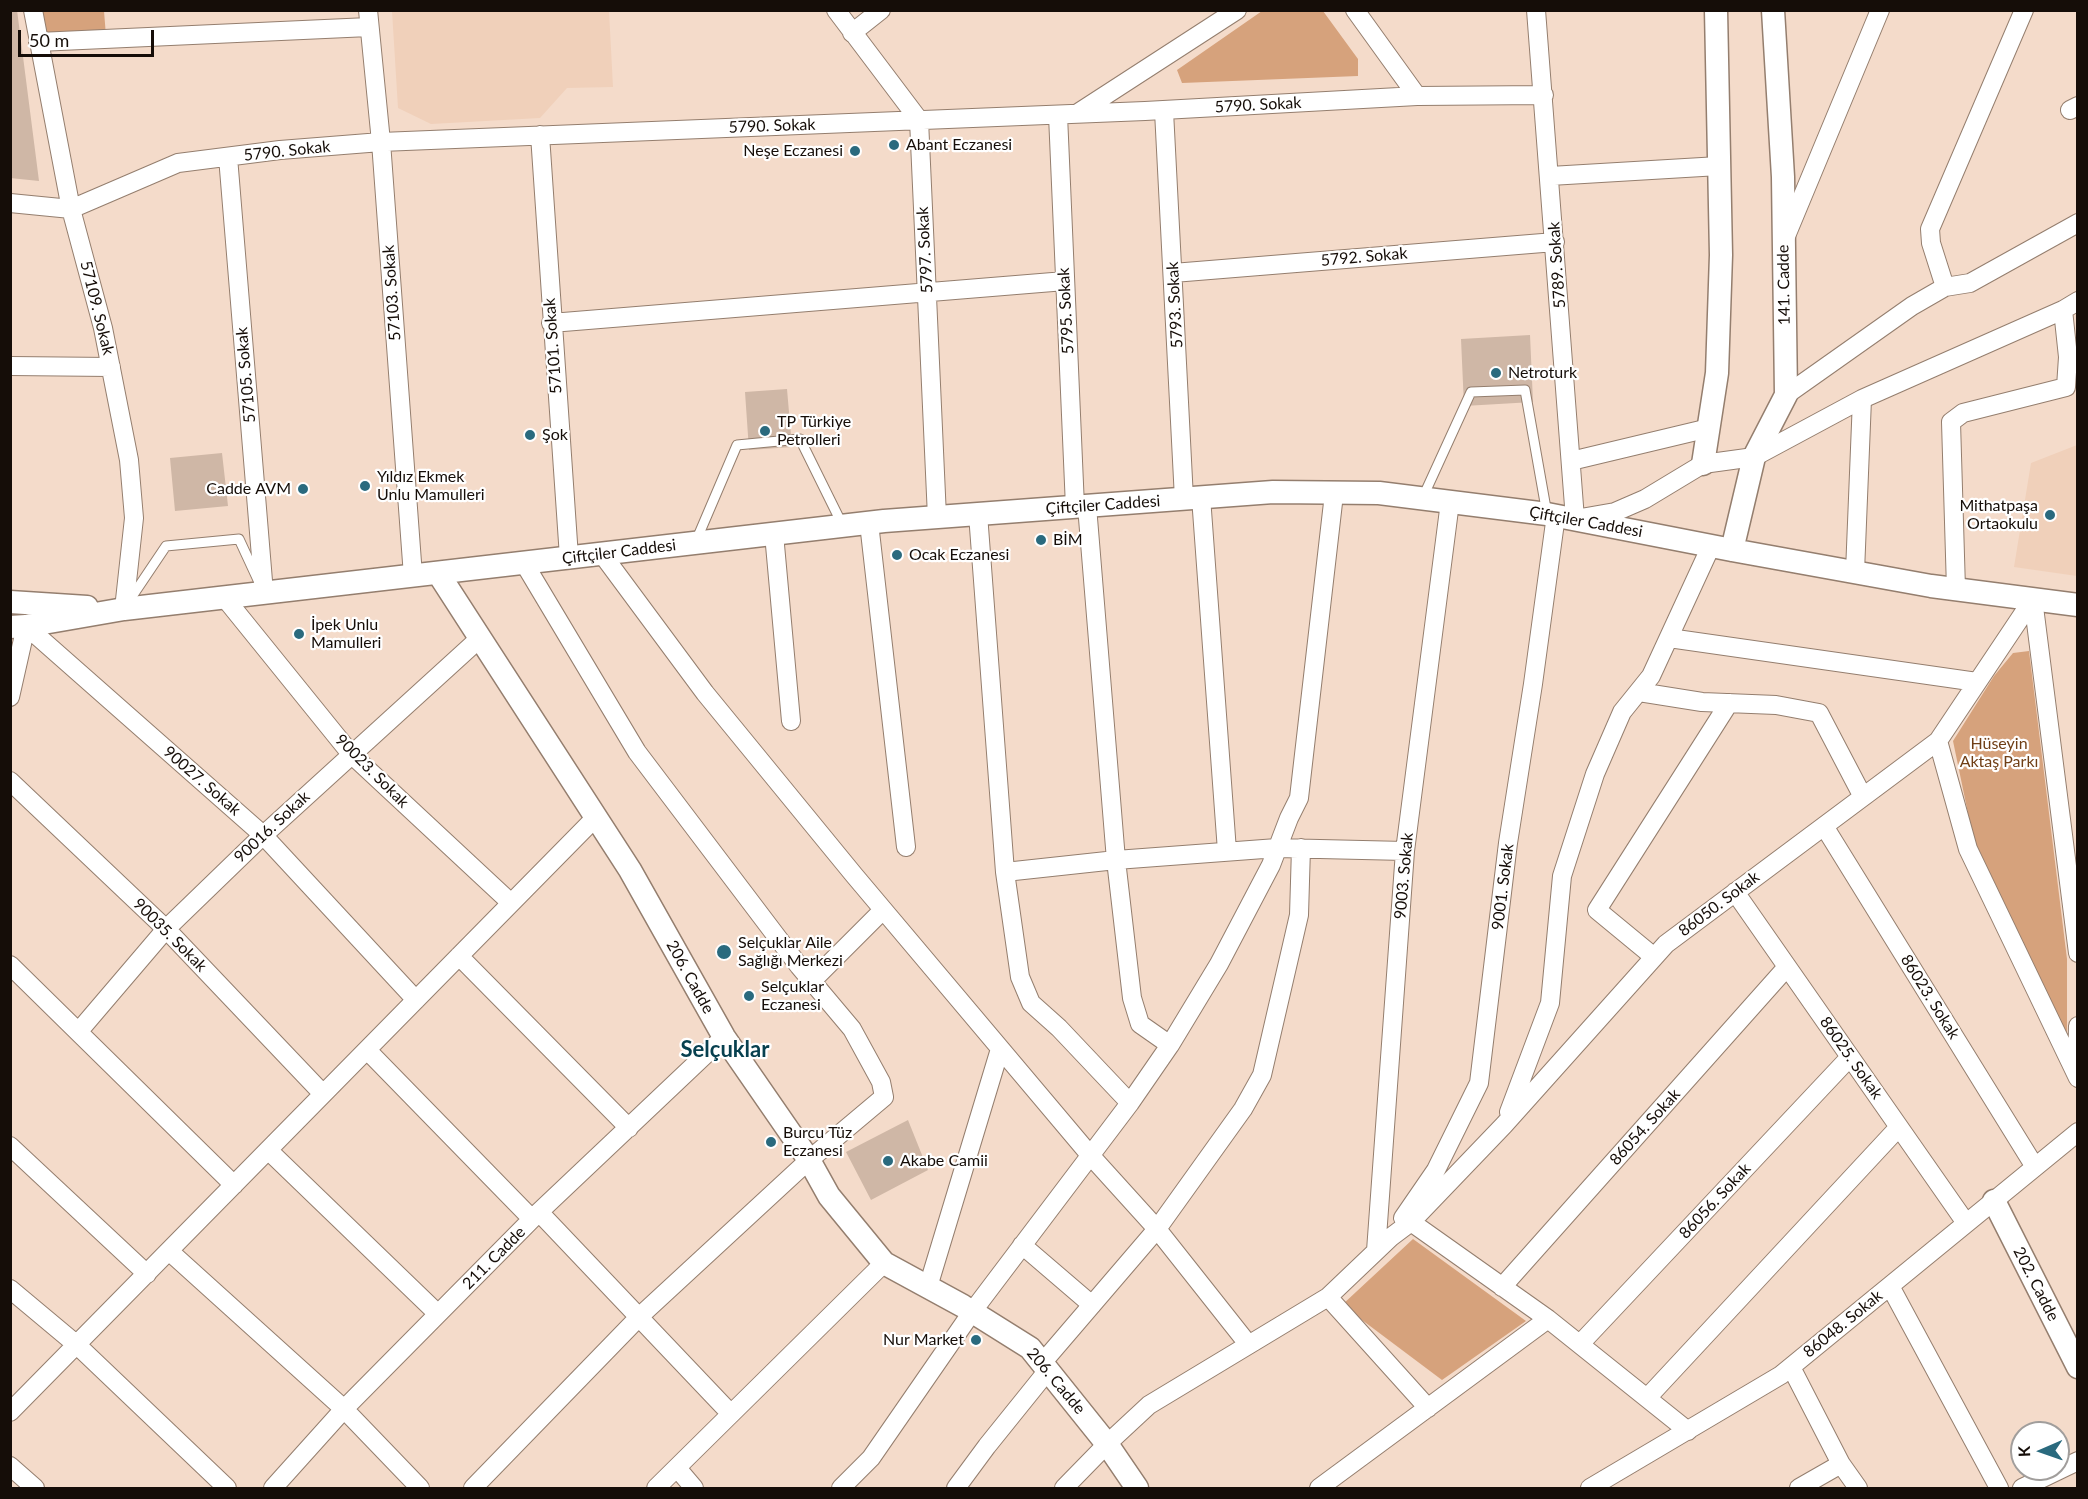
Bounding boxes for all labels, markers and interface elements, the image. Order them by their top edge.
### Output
scale bar [21,18,158,56]
text: 50 m [29,29,69,51]
street label: 5790. Sokak [1214,93,1302,117]
street label: 5790. Sokak [728,115,816,137]
place label: Abant Eczanesi [906,135,1012,155]
street label: 5790. Sokak [243,137,331,165]
marker: Abant Eczanesi [887,138,901,152]
place label: Neşe Eczanesi [743,141,843,161]
marker: Neşe Eczanesi [848,144,862,158]
street label: 5797. Sokak [913,206,937,294]
street label: 5789. Sokak [1544,221,1570,309]
street label: 57103. Sokak [379,244,405,342]
street label: 5792. Sokak [1320,244,1408,270]
street label: 141. Cadde [1774,244,1794,326]
street label: 57109. Sokak [76,259,118,357]
street label: 5793. Sokak [1163,261,1187,349]
street label: 5795. Sokak [1054,267,1078,355]
street label: 57101. Sokak [540,297,566,395]
street label: 57105. Sokak [232,326,260,424]
place label: Netroturk [1508,363,1577,383]
marker: Netroturk [1489,366,1503,380]
place label: TP Türkiye Petrolleri [777,412,851,450]
marker: TP Türkiye Petrolleri [758,424,772,438]
place label: Şok [542,425,568,445]
marker: Şok [523,428,537,442]
place label: Yıldız Ekmek Unlu Mamulleri [377,467,485,505]
place label: Cadde AVM [206,479,291,499]
marker: Yıldız Ekmek Unlu Mamulleri [358,479,372,493]
marker: Cadde AVM [296,482,310,496]
street label: Çiftçiler Caddesi [1045,491,1161,519]
place label: Mithatpaşa Ortaokulu [1959,496,2038,534]
street label: Çiftçiler Caddesi [1528,503,1644,541]
marker: Mithatpaşa Ortaokulu [2043,508,2057,522]
place label: BİM [1053,530,1083,550]
marker: BİM [1034,533,1048,547]
street label: Çiftçiler Caddesi [561,535,677,569]
place label: Ocak Eczanesi [909,545,1009,565]
marker: Ocak Eczanesi [890,548,904,562]
place label: İpek Unlu Mamulleri [311,615,381,653]
marker: İpek Unlu Mamulleri [292,627,306,641]
street label: 90023. Sokak [331,730,413,812]
park label: Hüseyin Aktaş Parkı [1960,734,2038,772]
street label: 90027. Sokak [159,742,245,820]
street label: 90016. Sokak [230,787,314,867]
street label: 9003. Sokak [1391,832,1417,920]
street label: 9001. Sokak [1488,843,1518,931]
street label: 86050. Sokak [1675,867,1763,941]
street label: 90035. Sokak [129,894,211,976]
place label: Selçuklar Aile Sağlığı Merkezi [738,933,843,971]
street label: 206. Cadde [662,937,718,1017]
marker: Selçuklar Aile Sağlığı Merkezi [715,943,733,961]
street label: 86023. Sokak [1896,951,1964,1043]
place label: Selçuklar Eczanesi [761,977,824,1015]
marker: Selçuklar Eczanesi [742,989,756,1003]
street label: 86025. Sokak [1816,1013,1886,1103]
district label: Selçuklar [681,1037,769,1063]
street label: 86054. Sokak [1606,1085,1684,1169]
place label: Burcu Tüz Eczanesi [783,1123,852,1161]
marker: Burcu Tüz Eczanesi [764,1135,778,1149]
place label: Akabe Camii [900,1151,988,1171]
marker: Akabe Camii [881,1154,895,1168]
street label: 86056. Sokak [1675,1159,1755,1243]
street label: 211. Cadde [459,1223,529,1293]
street label: 202. Cadde [2009,1244,2063,1324]
street label: 86048. Sokak [1800,1286,1886,1362]
place label: Nur Market [883,1330,964,1350]
marker: Nur Market [969,1333,983,1347]
street label: 206. Cadde [1023,1344,1089,1418]
north arrow [2010,1421,2070,1481]
text: K [2014,1446,2033,1457]

